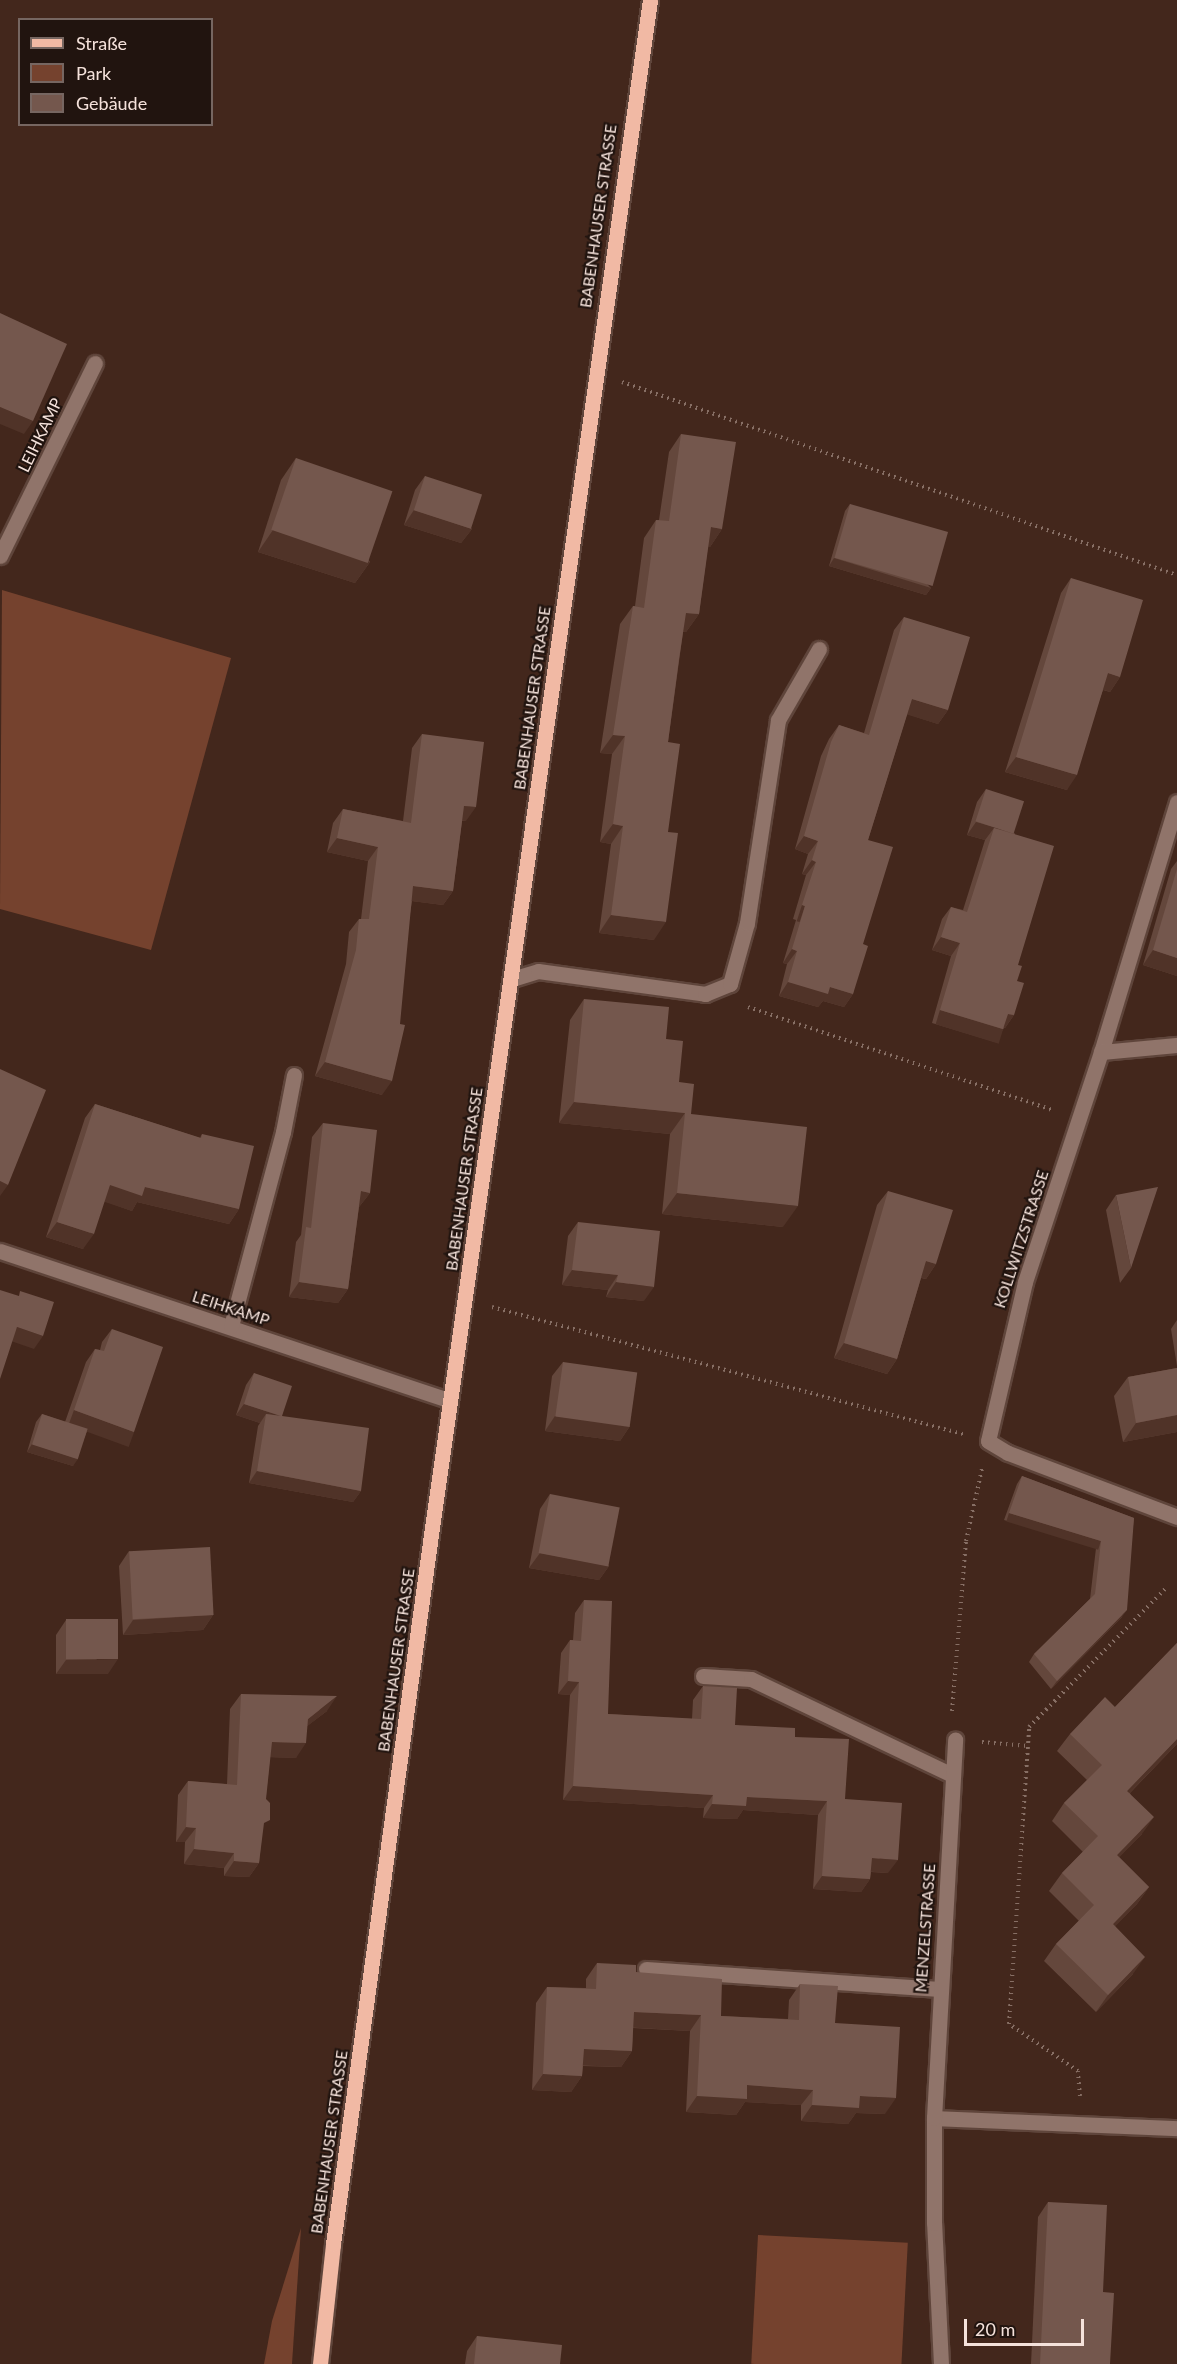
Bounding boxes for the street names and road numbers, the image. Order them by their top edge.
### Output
street label: BABENHAUSER STRASSE [576,123,620,309]
street label: LEIHKAMP [14,395,66,475]
street label: BABENHAUSER STRASSE [510,605,554,791]
street label: BABENHAUSER STRASSE [442,1086,486,1272]
street label: KOLLWITZSTRASSE [990,1168,1052,1310]
street label: LEIHKAMP [190,1287,272,1329]
street label: BABENHAUSER STRASSE [374,1567,418,1753]
street label: MENZELSTRASSE [911,1863,939,1993]
street label: BABENHAUSER STRASSE [307,2049,351,2235]

